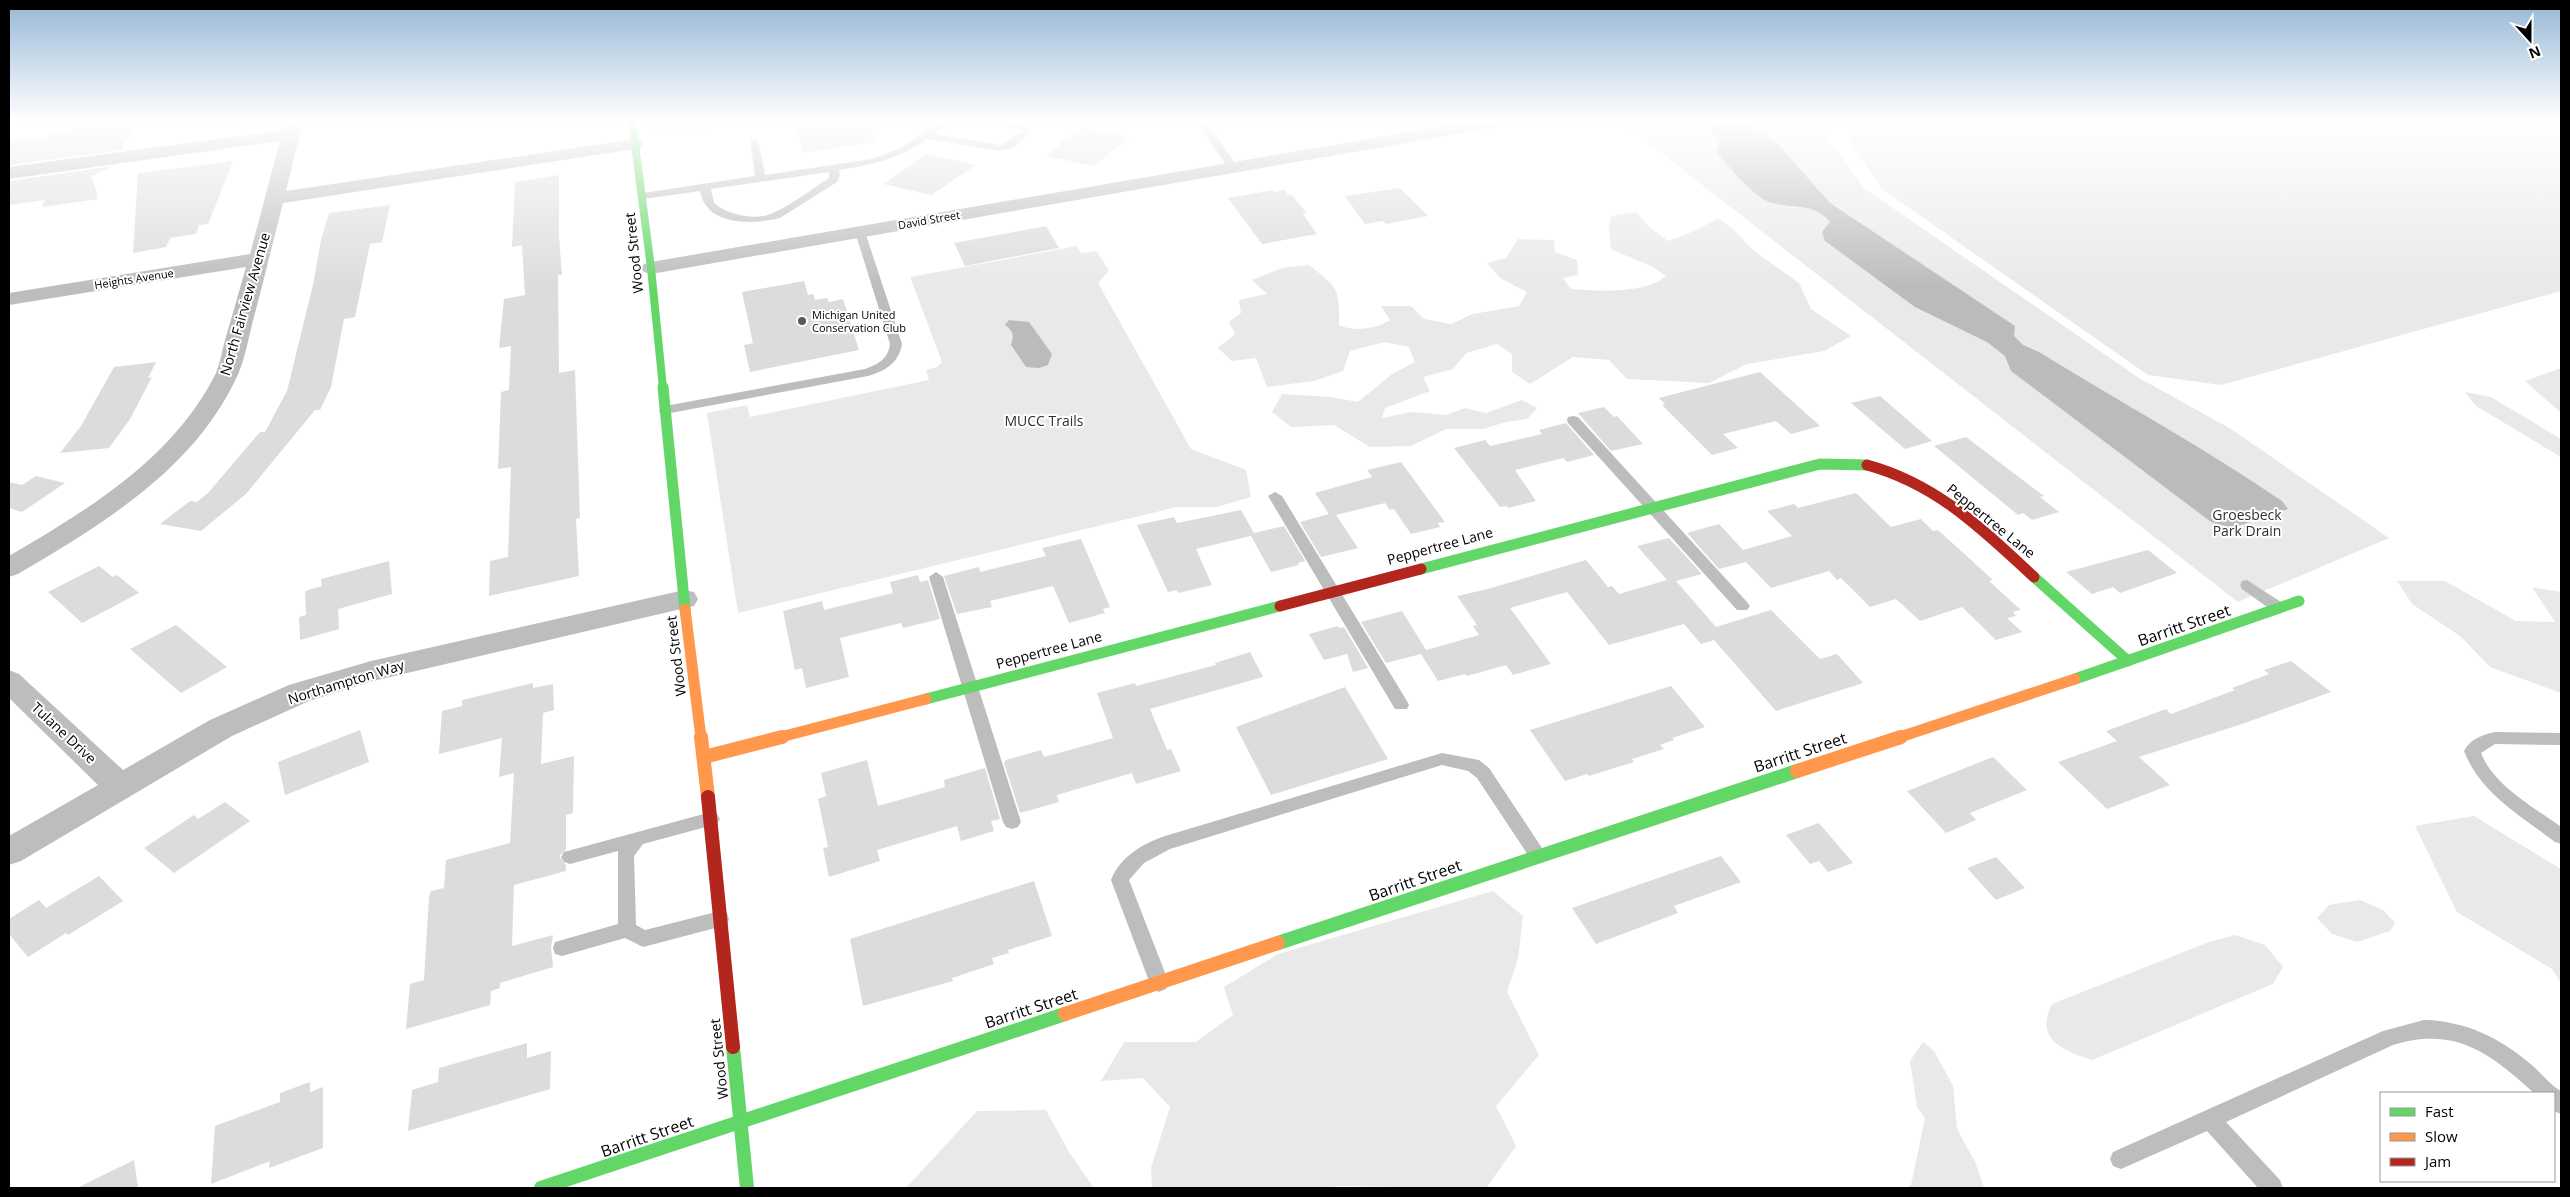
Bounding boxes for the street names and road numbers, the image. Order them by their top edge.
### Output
street label: David Street [897,207,961,232]
street label: Wood Street [620,212,647,294]
street label: North Fairview Avenue [215,230,274,378]
street label: Heights Avenue [93,265,175,292]
street label: Peppertree Lane [1943,479,2040,562]
street label: Peppertree Lane [1385,522,1495,569]
street label: Barritt Street [2135,599,2234,651]
street label: Wood Street [661,615,690,697]
street label: Peppertree Lane [994,626,1104,673]
street label: Northampton Way [285,654,407,708]
street label: Tulane Drive [28,698,101,768]
street label: Barritt Street [1751,727,1850,777]
street label: Barritt Street [1366,854,1465,906]
street label: Barritt Street [982,983,1081,1033]
street label: Wood Street [705,1018,732,1100]
street label: Barritt Street [598,1110,697,1162]

